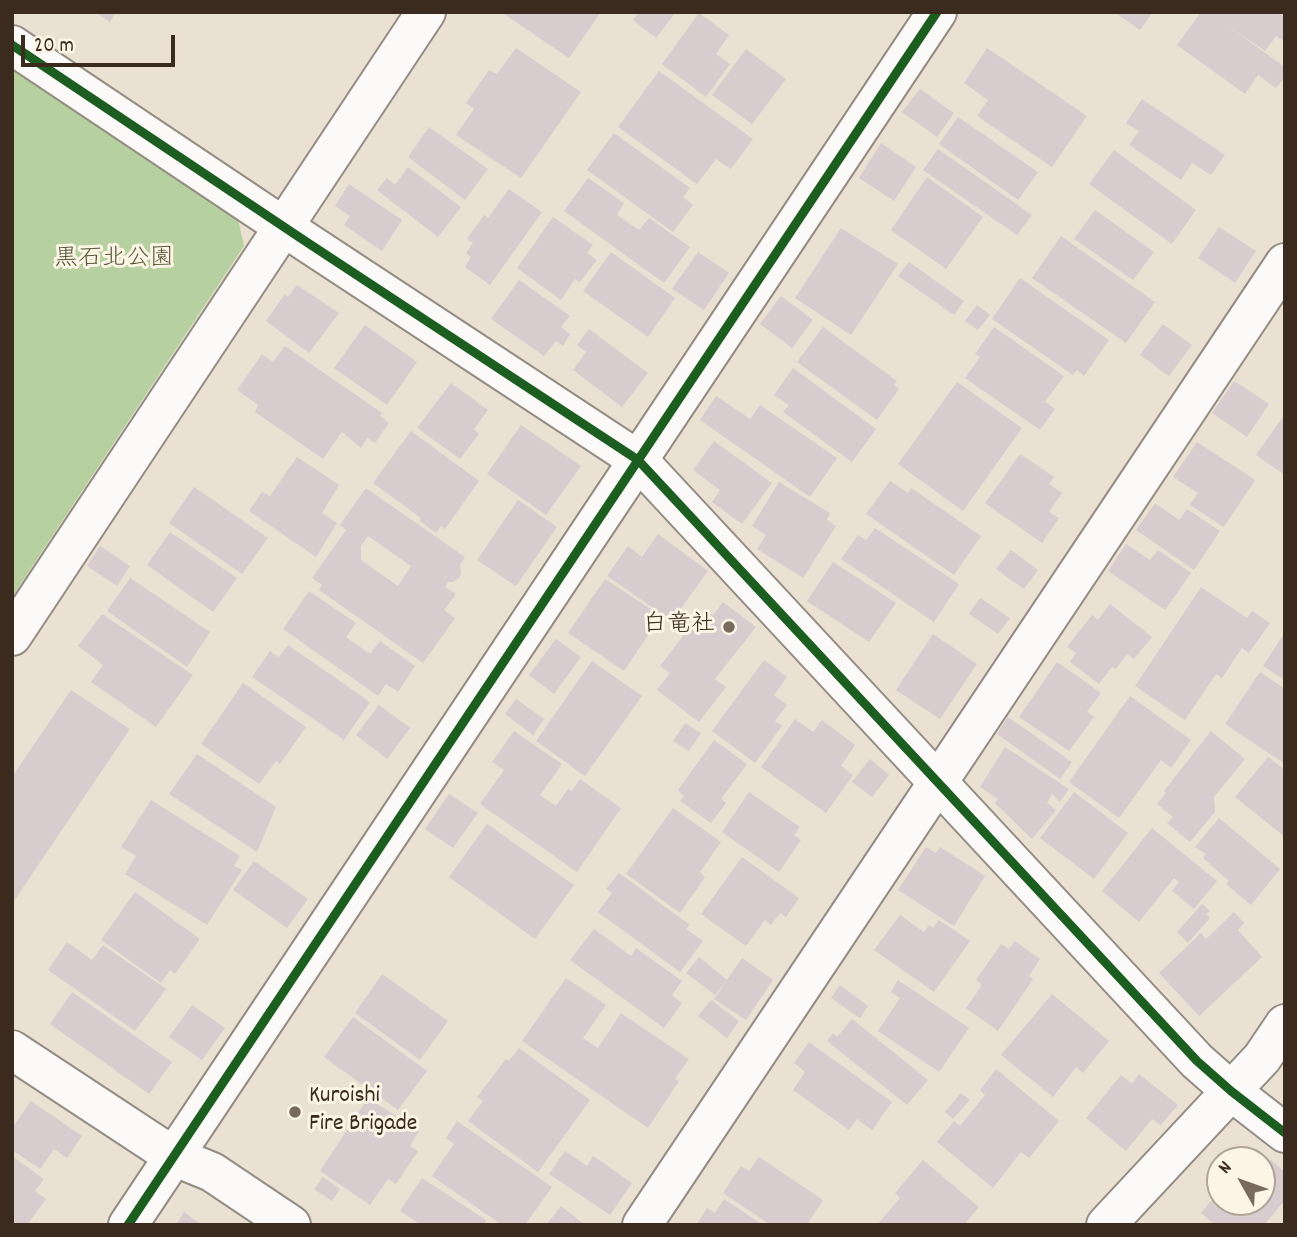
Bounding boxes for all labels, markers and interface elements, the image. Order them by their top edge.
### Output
scale bar [24,21,178,65]
text: 20 m [34,32,74,62]
park label: 黒石北公園 [54,247,174,275]
place label: 白竜社 [643,613,715,641]
marker: 白竜社 [721,619,737,635]
place label: Kuroishi Fire Brigade [309,1084,417,1140]
marker: Kuroishi Fire Brigade [287,1104,303,1120]
north arrow [1206,1146,1276,1216]
text: N [1213,1156,1239,1181]

